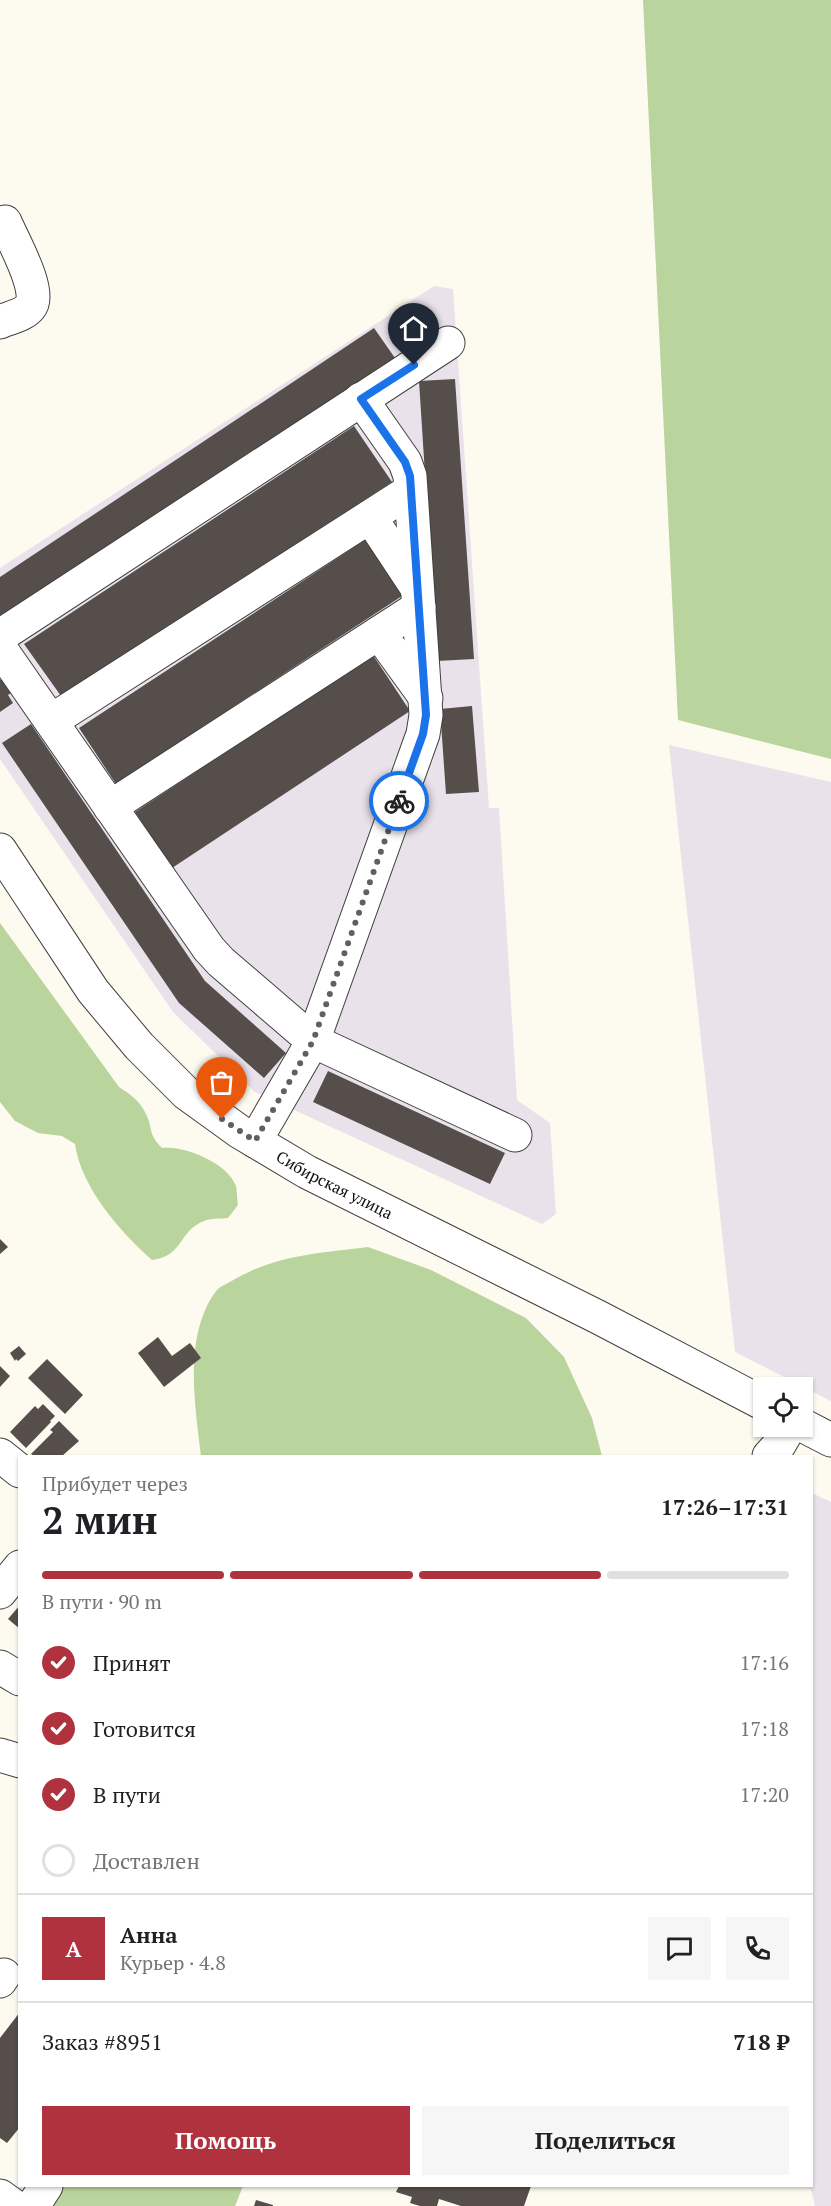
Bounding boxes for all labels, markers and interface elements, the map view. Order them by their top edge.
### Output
pin [388,303,439,365]
icon: home [397,312,430,345]
courier [369,771,429,831]
icon: bike [383,785,416,818]
pin [196,1057,247,1119]
icon: bag [205,1066,238,1099]
street label: Сибирская улица [272,1145,396,1224]
map controls [753,1377,813,1437]
button: locate [753,1377,813,1437]
text: Прибудет через [42,1470,188,1497]
text: 17:26–17:31 [661,1492,789,1521]
text: 2 мин [42,1493,158,1545]
text: В пути · 90 m [42,1588,162,1615]
icon: check [42,1646,75,1679]
text: Принят [93,1648,171,1677]
text: 17:16 [740,1649,789,1676]
icon: check [42,1712,75,1745]
text: Готовится [93,1714,196,1743]
text: 17:18 [740,1715,789,1742]
icon: check [42,1778,75,1811]
text: В пути [93,1780,161,1809]
text: 17:20 [740,1781,789,1808]
text: Доставлен [93,1846,200,1875]
button: chat [648,1917,711,1980]
button: phone [726,1917,789,1980]
text: Анна [120,1920,178,1949]
text: А [65,1934,82,1963]
text: Курьер · 4.8 [120,1949,226,1976]
text: Заказ #8951 [42,2027,163,2056]
text: 718 ₽ [733,2027,789,2056]
button: Помощь [42,2106,410,2175]
button: Поделиться [422,2106,789,2175]

